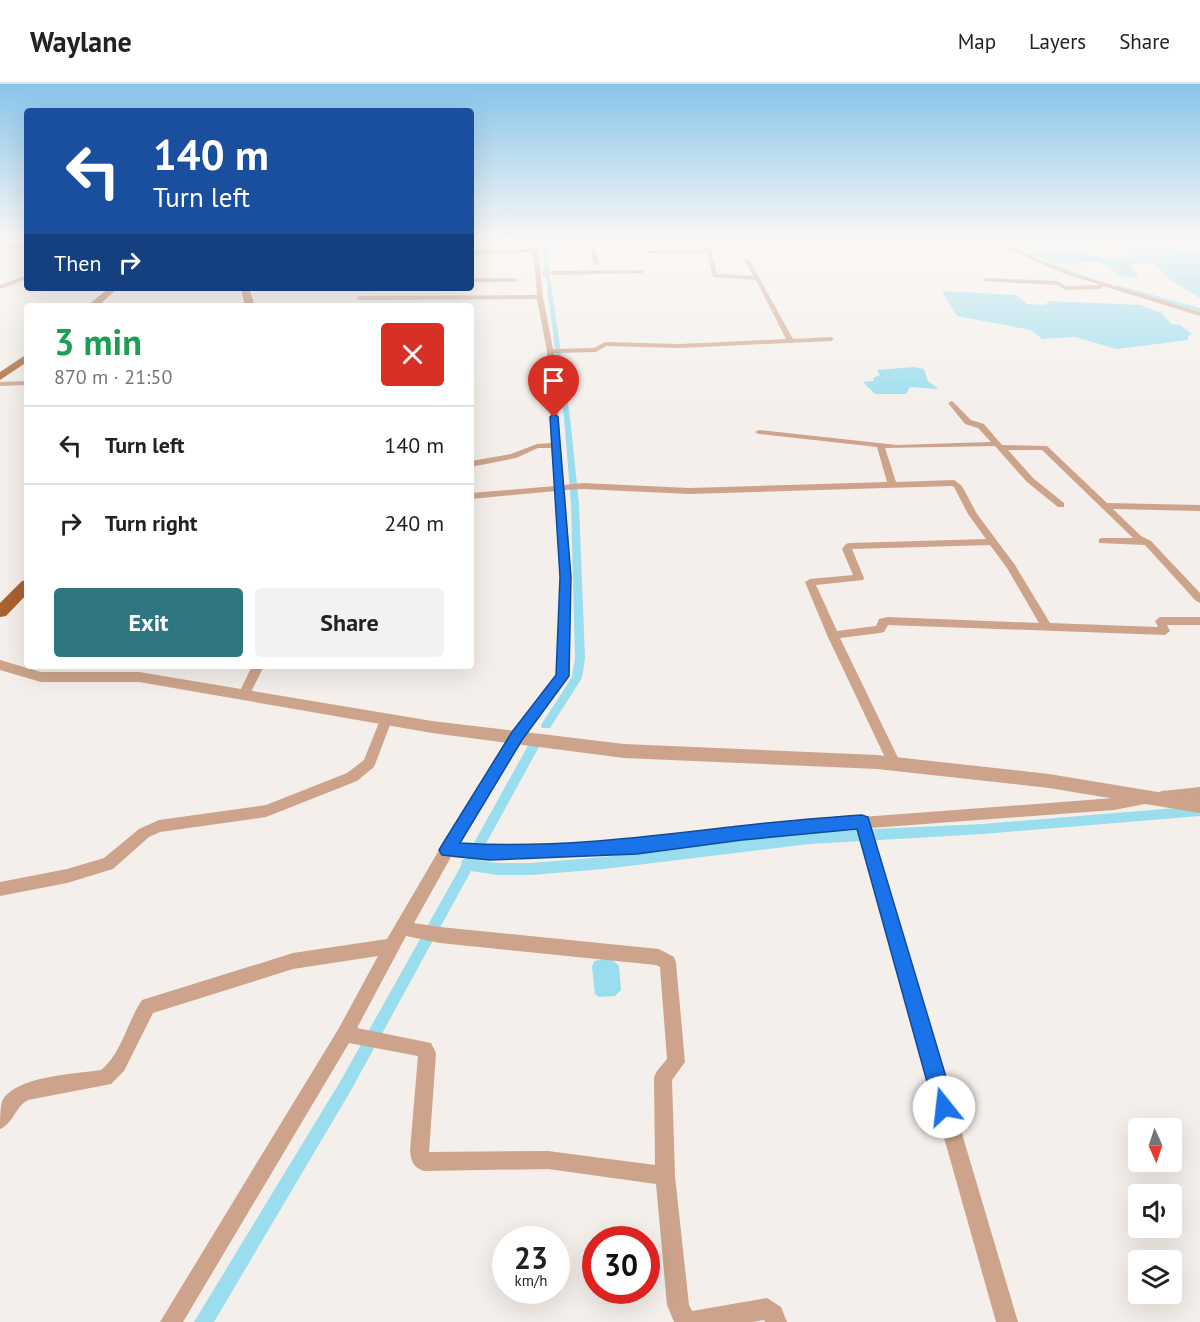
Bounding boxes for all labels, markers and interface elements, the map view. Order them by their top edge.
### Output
text: Waylane [30,23,132,60]
text: Map [958,28,996,55]
text: Layers [1029,28,1086,55]
text: Share [1119,28,1170,55]
text: 140 m [153,127,269,182]
icon: left [54,132,132,210]
text: Turn left [153,180,250,214]
icon: right [113,246,146,279]
text: Then [54,249,101,277]
text: 3 min [54,318,142,365]
button: close [381,323,444,386]
pin [528,355,579,417]
text: 870 m · 21:50 [54,364,172,390]
icon: arrive [537,364,570,397]
icon: left [54,429,87,462]
text: Turn left [105,431,185,459]
text: 140 m [384,431,444,459]
icon: right [54,507,87,540]
text: Turn right [105,509,197,537]
text: 240 m [384,509,444,537]
button: Exit [54,588,243,657]
button: Share [255,588,444,657]
position arrow [912,1075,976,1139]
north arrow [1128,1118,1182,1172]
map controls [1128,1118,1182,1304]
button: sound [1128,1184,1182,1238]
speed limit sign: 30 [582,1226,660,1304]
text: 23 [514,1238,548,1277]
button: layers [1128,1250,1182,1304]
text: km/h [515,1271,547,1290]

